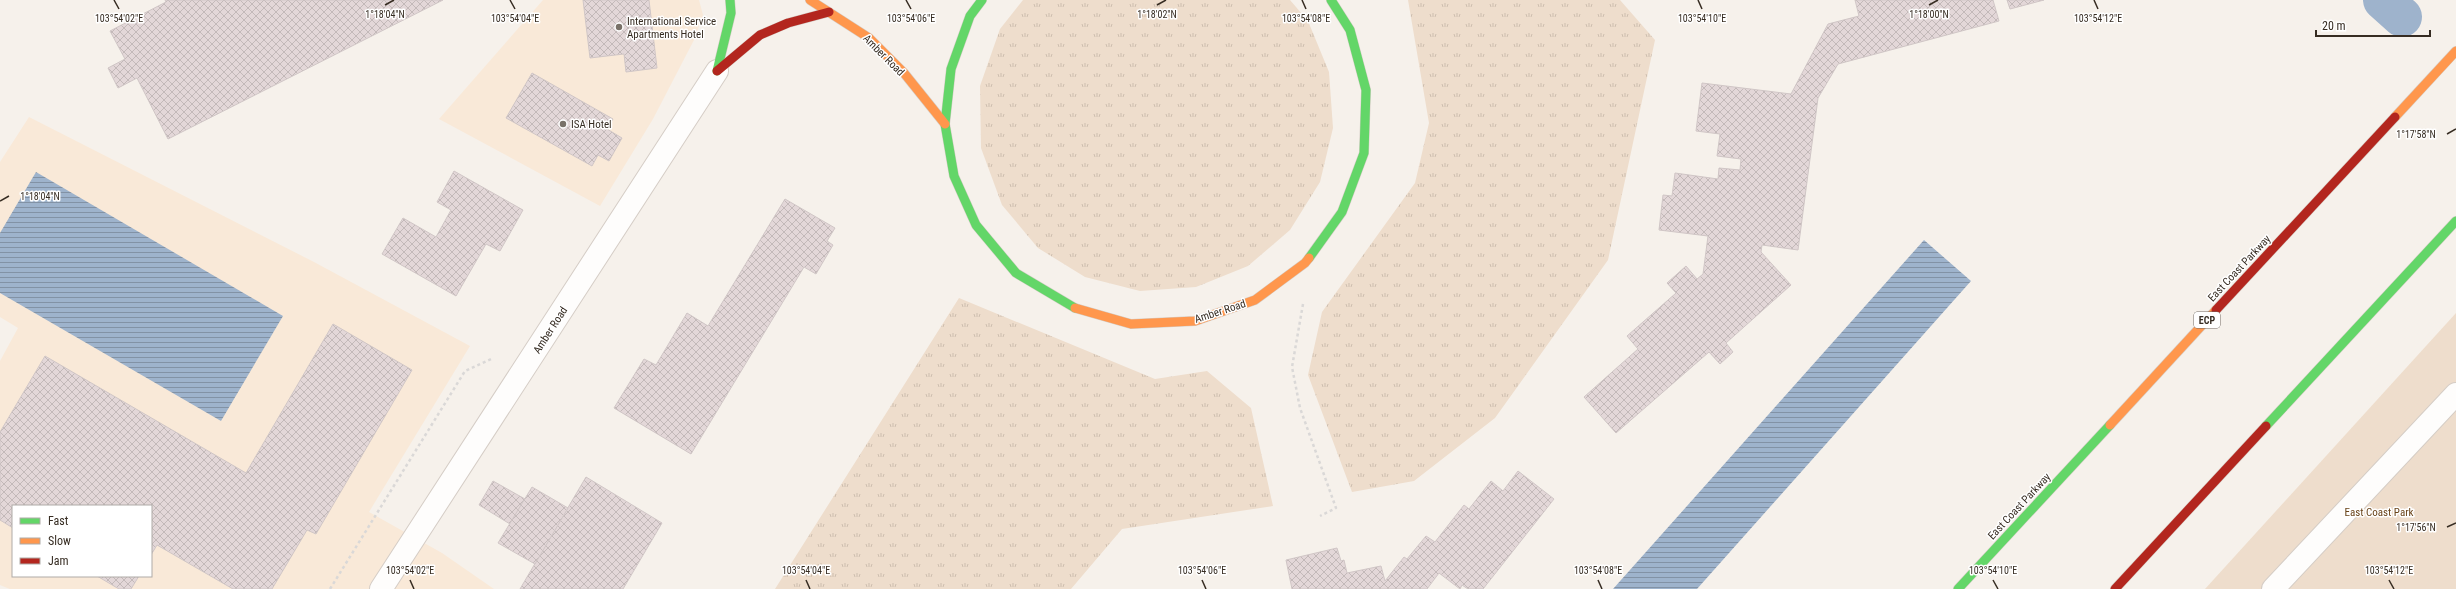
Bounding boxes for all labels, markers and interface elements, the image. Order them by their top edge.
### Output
text: 1°18'04"N [365,9,405,20]
text: 1°18'02"N [1137,9,1177,20]
text: 1°18'00"N [1909,9,1949,20]
scale bar [2316,12,2430,38]
text: 103°54'02"E [95,13,143,24]
text: 103°54'04"E [491,13,539,24]
text: 103°54'06"E [887,13,935,24]
text: 103°54'08"E [1282,13,1330,24]
text: 103°54'10"E [1678,13,1726,24]
text: 103°54'12"E [2074,13,2122,24]
place label: International Service Apartments Hotel [627,15,716,41]
text: 20 m [2322,19,2346,33]
marker: International Service Apartments Hotel [614,22,624,32]
street label: Amber Road [860,32,907,79]
place label: ISA Hotel [571,118,612,131]
marker: ISA Hotel [558,119,568,129]
text: 1°17'58"N [2396,129,2436,140]
text: 1°18'04"N [20,191,60,202]
street label: East Coast Parkway [2205,232,2274,304]
street label: Amber Road [1193,297,1247,326]
street label: Amber Road [530,304,570,356]
road number: ECP [2194,312,2220,328]
street label: East Coast Parkway [1985,470,2054,542]
legend [12,505,152,577]
park label: East Coast Park [2345,506,2414,519]
text: Fast [48,514,69,528]
text: 1°17'56"N [2396,522,2436,533]
text: Slow [48,534,71,548]
text: Jam [48,554,69,568]
text: 103°54'02"E [386,565,434,576]
text: 103°54'04"E [782,565,830,576]
text: 103°54'06"E [1178,565,1226,576]
text: 103°54'08"E [1574,565,1622,576]
text: 103°54'10"E [1969,565,2017,576]
text: 103°54'12"E [2365,565,2413,576]

